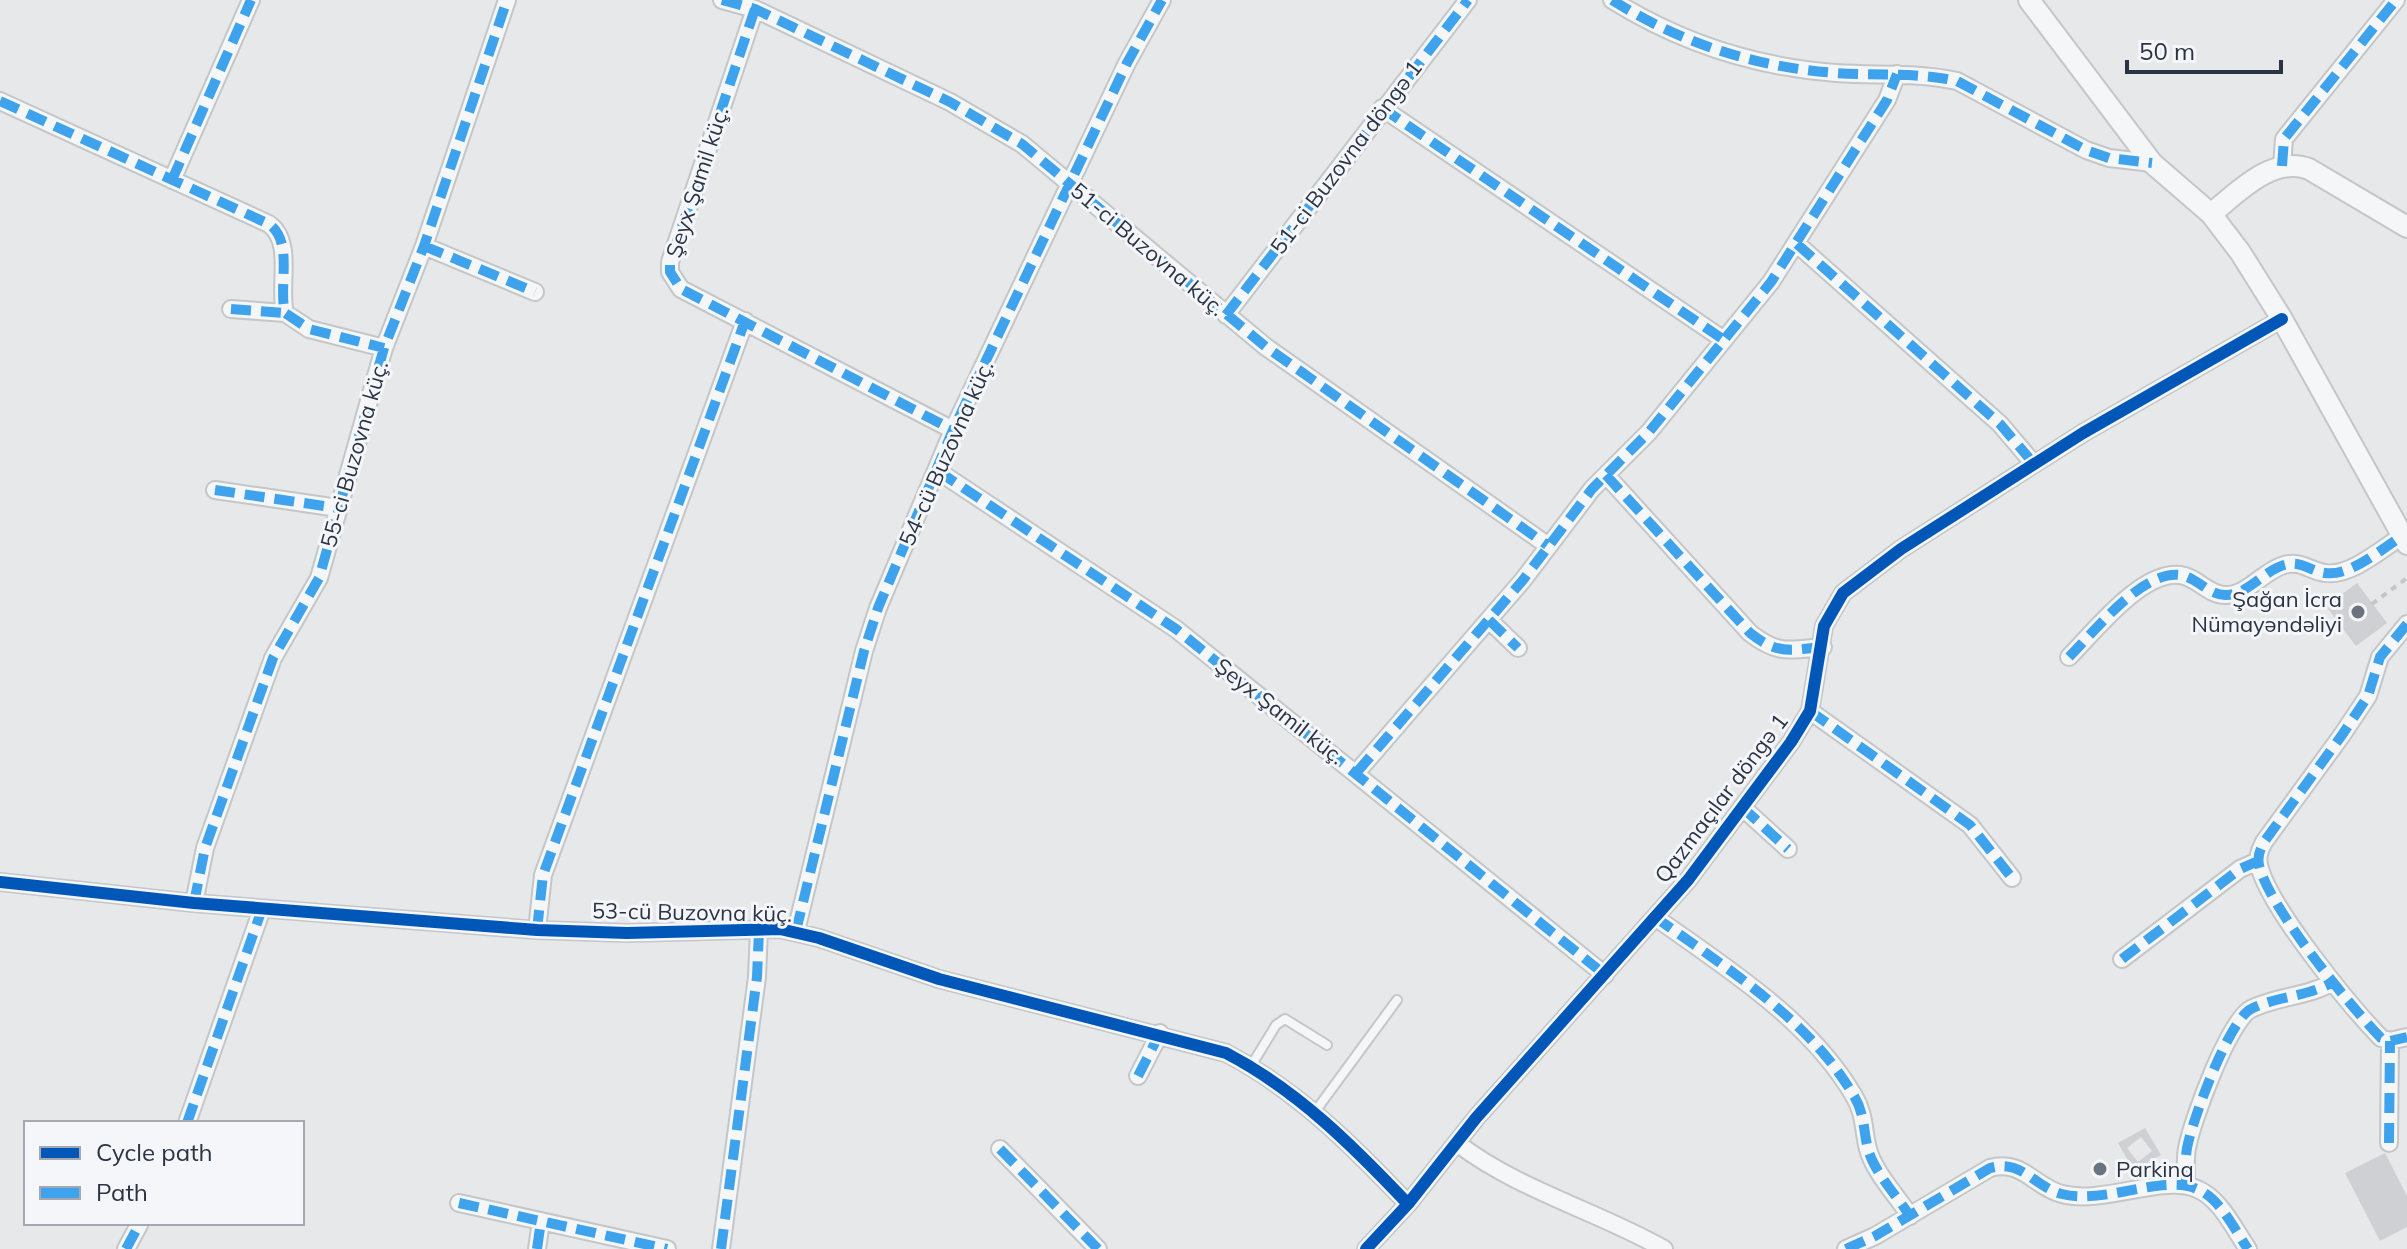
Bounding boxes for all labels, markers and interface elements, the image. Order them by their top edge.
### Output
scale bar [2127,24,2281,74]
text: 50 m [2139,36,2195,66]
street label: 51-ci Buzovna döngə 1 [1264,54,1428,260]
street label: Şeyx Şamil küç. [659,103,735,261]
street label: 51-ci Buzovna küç. [1065,176,1231,322]
street label: 54-cü Buzovna küç. [892,356,1000,550]
street label: 55-ci Buzovna küç. [314,357,394,551]
place label: Şağan İcra Nümayəndəliyi [2192,585,2342,638]
marker: Şağan İcra Nümayəndəliyi [2349,603,2367,621]
street label: Şeyx Şamil küç. [1209,652,1351,770]
street label: Qazmaçılar döngə 1 [1648,708,1794,888]
street label: 53-cü Buzovna küç. [592,896,792,928]
legend [24,1121,304,1225]
text: Cycle path [96,1137,213,1167]
place label: Parkinq [2116,1155,2194,1183]
marker: Parkinq [2091,1160,2109,1178]
text: Path [96,1177,148,1207]

